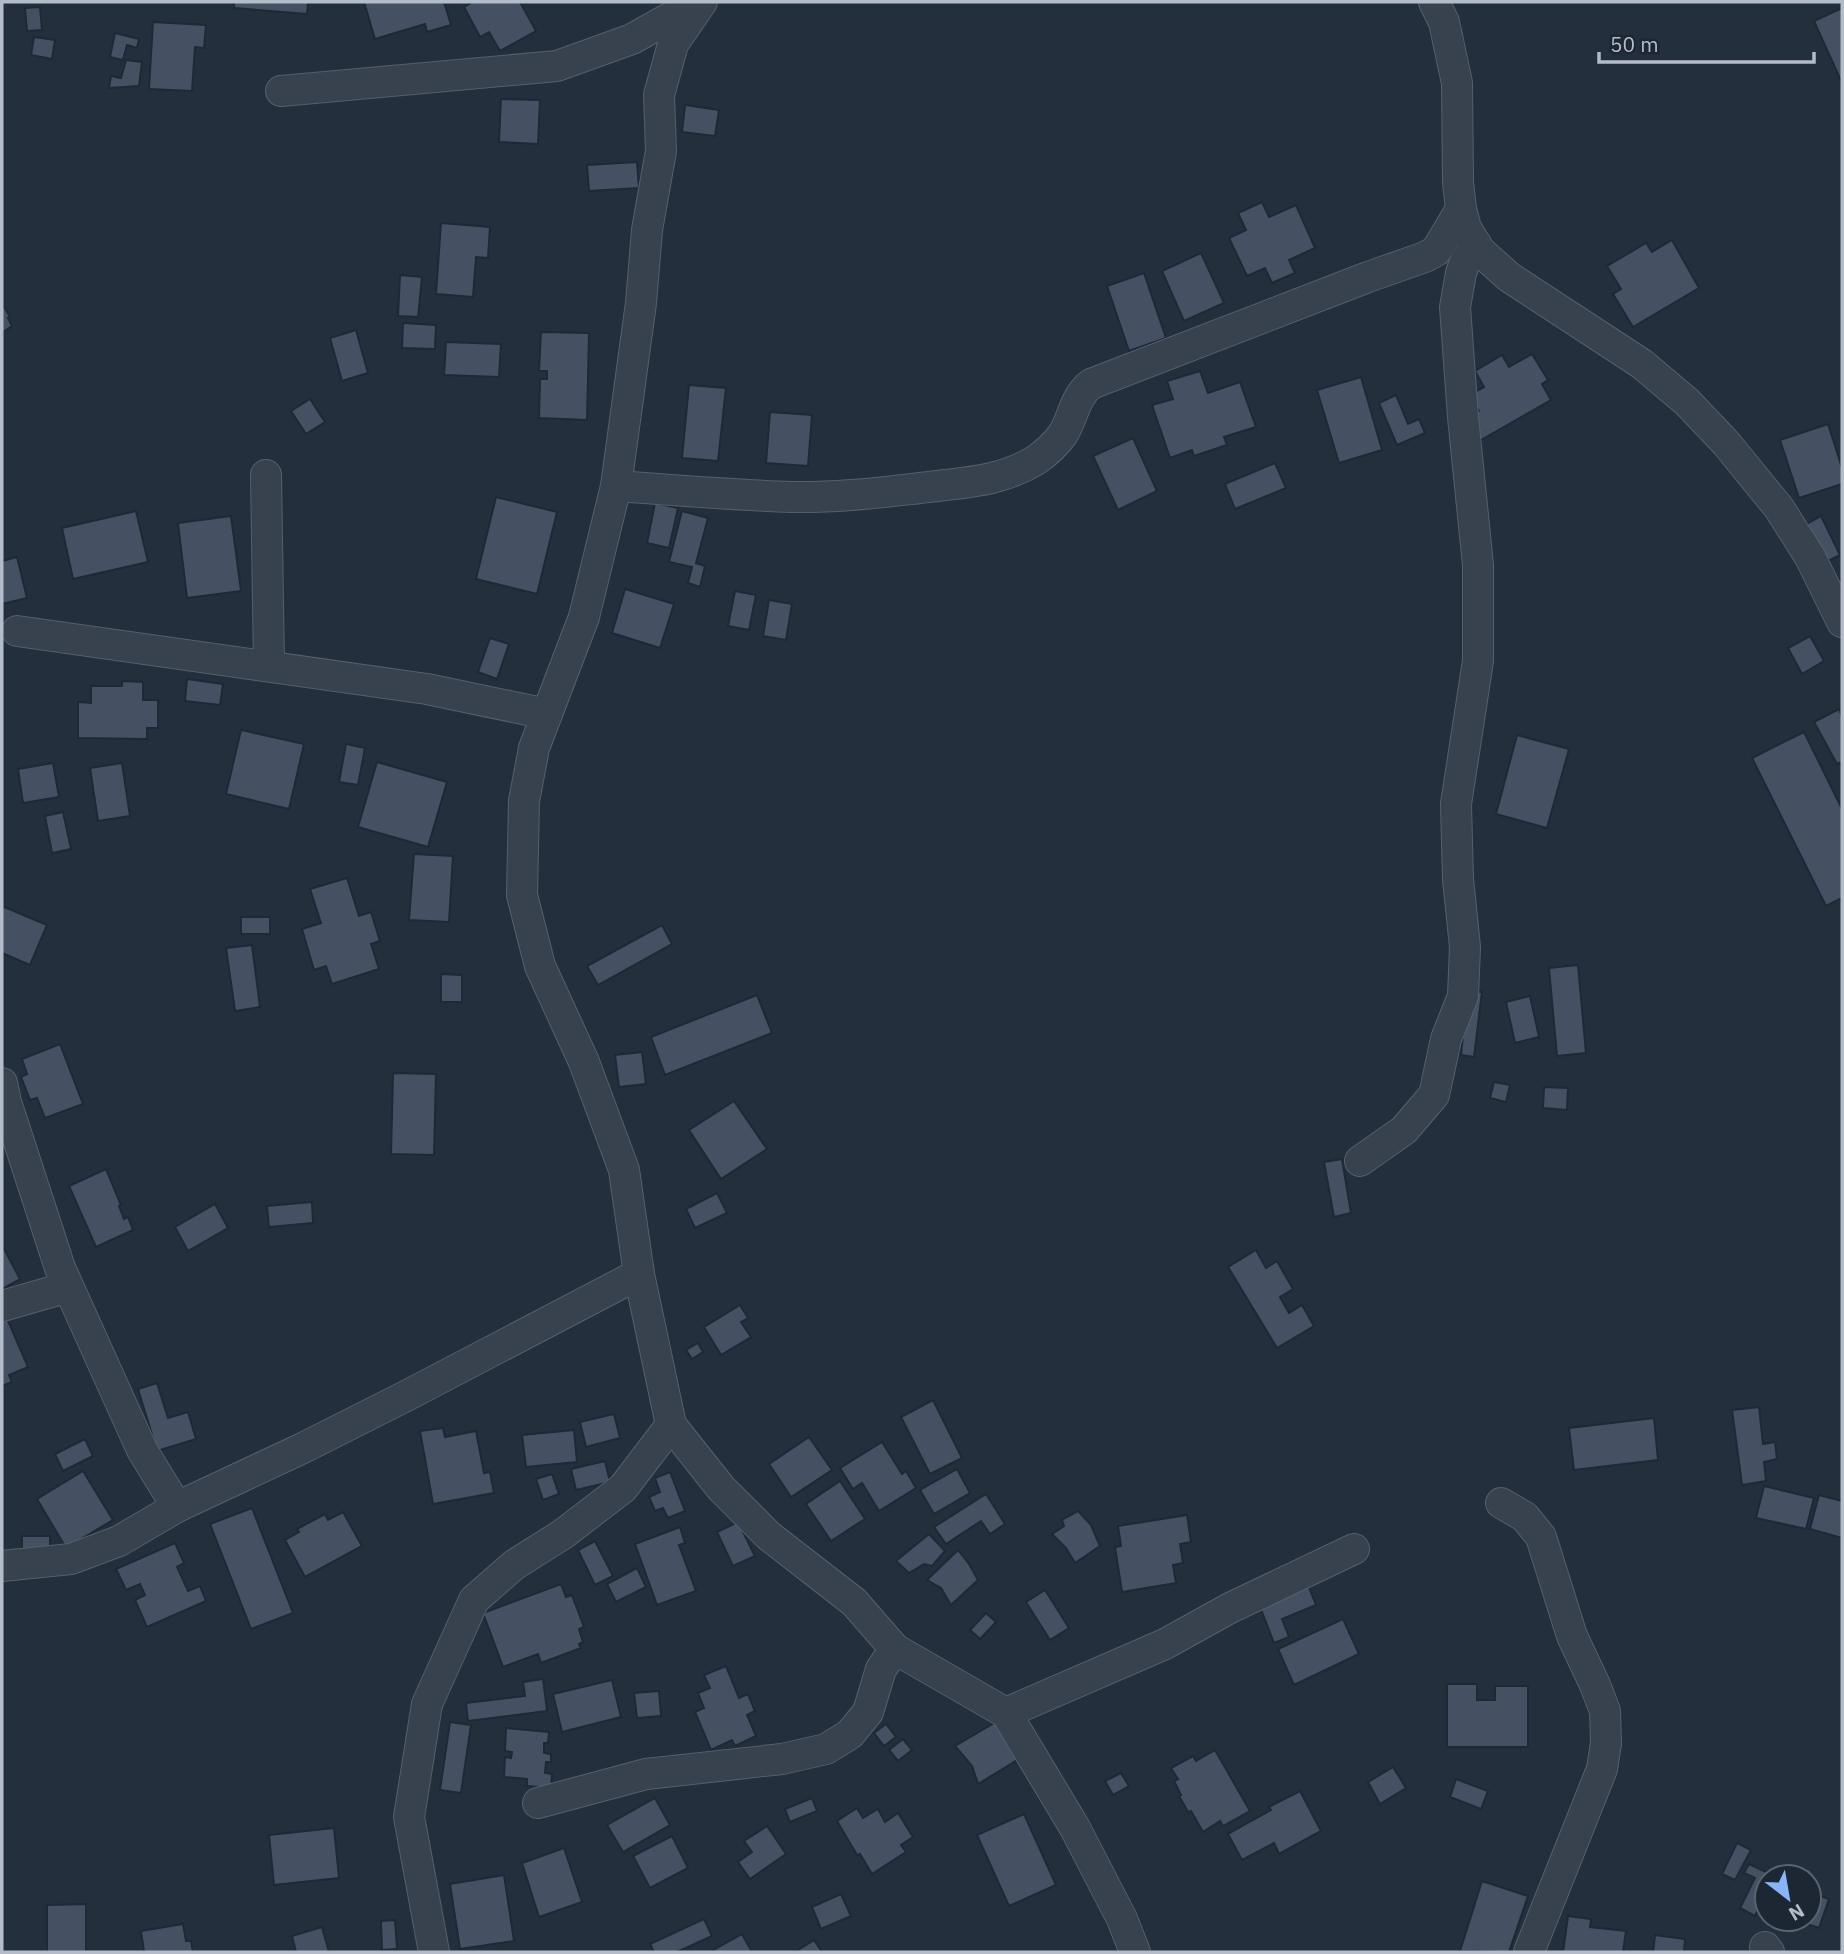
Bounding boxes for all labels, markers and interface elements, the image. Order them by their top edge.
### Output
scale bar [1599,21,1814,65]
text: 50 m [1610,30,1659,58]
north arrow [1753,1863,1823,1933]
text: N [1785,1899,1809,1926]

